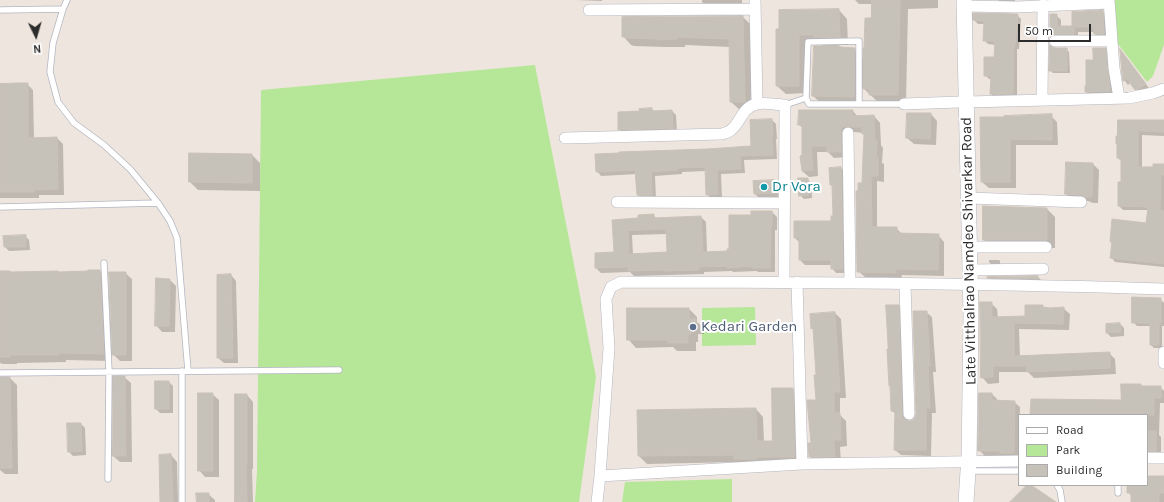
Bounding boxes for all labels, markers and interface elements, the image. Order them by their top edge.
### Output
north arrow [16,16,56,56]
scale bar [1020,16,1093,42]
text: 50 m [1025,24,1053,38]
text: N [33,42,42,55]
street label: Late Vitthalrao Namdeo Shivarkar Road [958,117,980,385]
place label: Dr Vora [772,178,821,196]
marker: Dr Vora [759,182,769,192]
place label: Kedari Garden [701,318,797,336]
marker: Kedari Garden [688,322,698,332]
legend [1018,414,1148,486]
text: Road [1056,423,1084,437]
text: Park [1056,443,1080,457]
text: Building [1056,463,1102,477]

